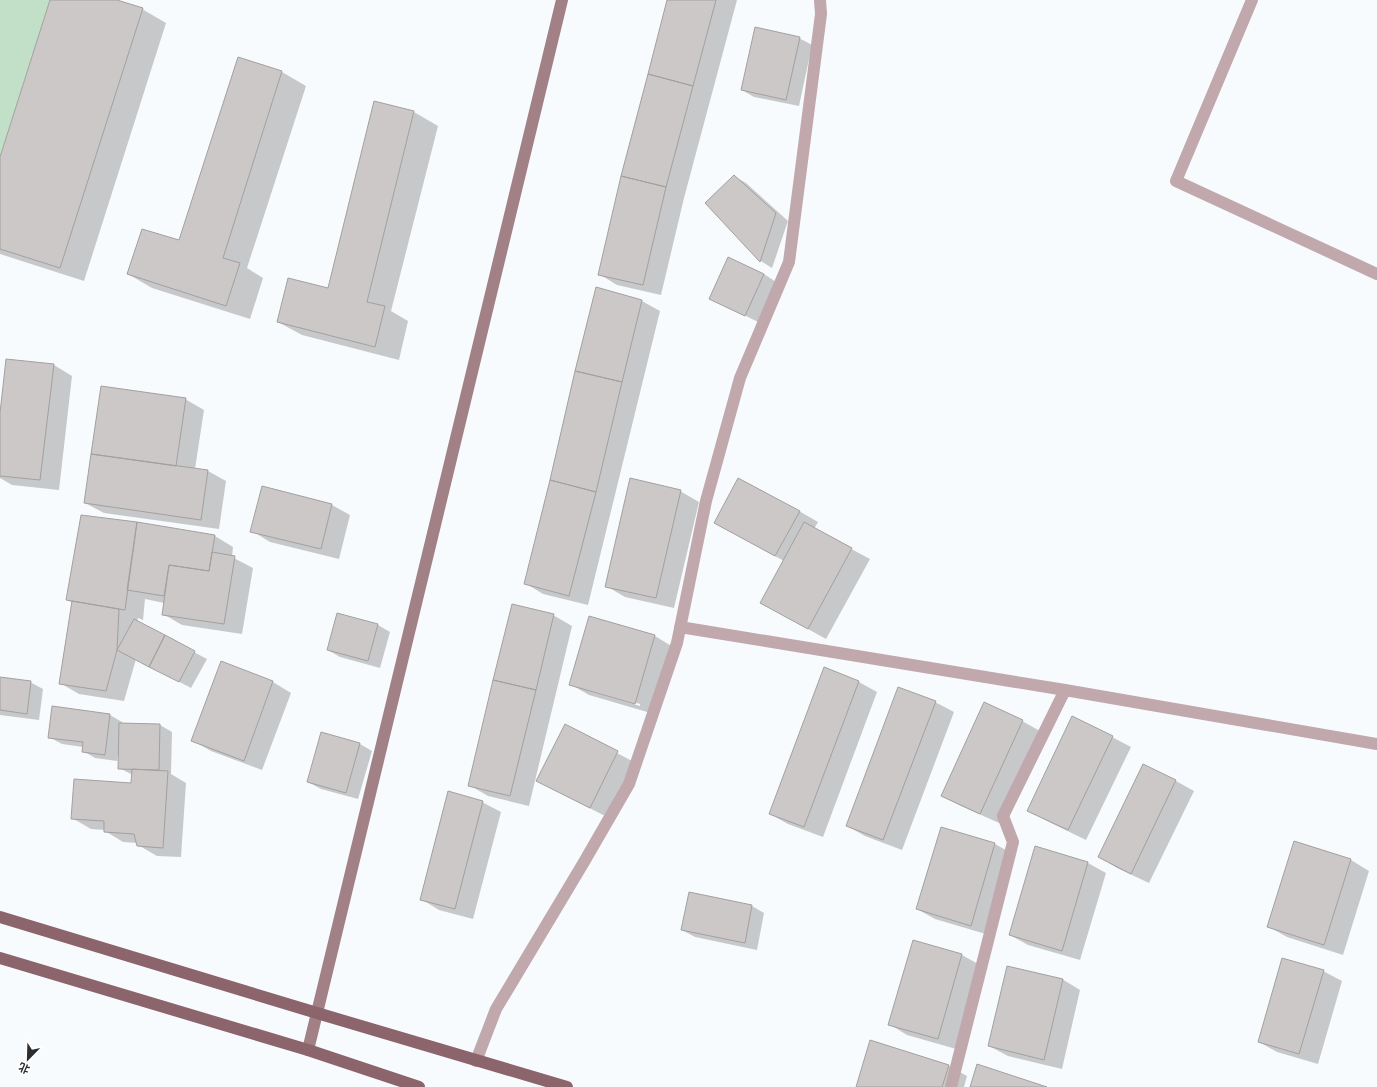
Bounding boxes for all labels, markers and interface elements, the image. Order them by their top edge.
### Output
north arrow [8,1039,48,1079]
text: 北 [17,1060,32,1076]

